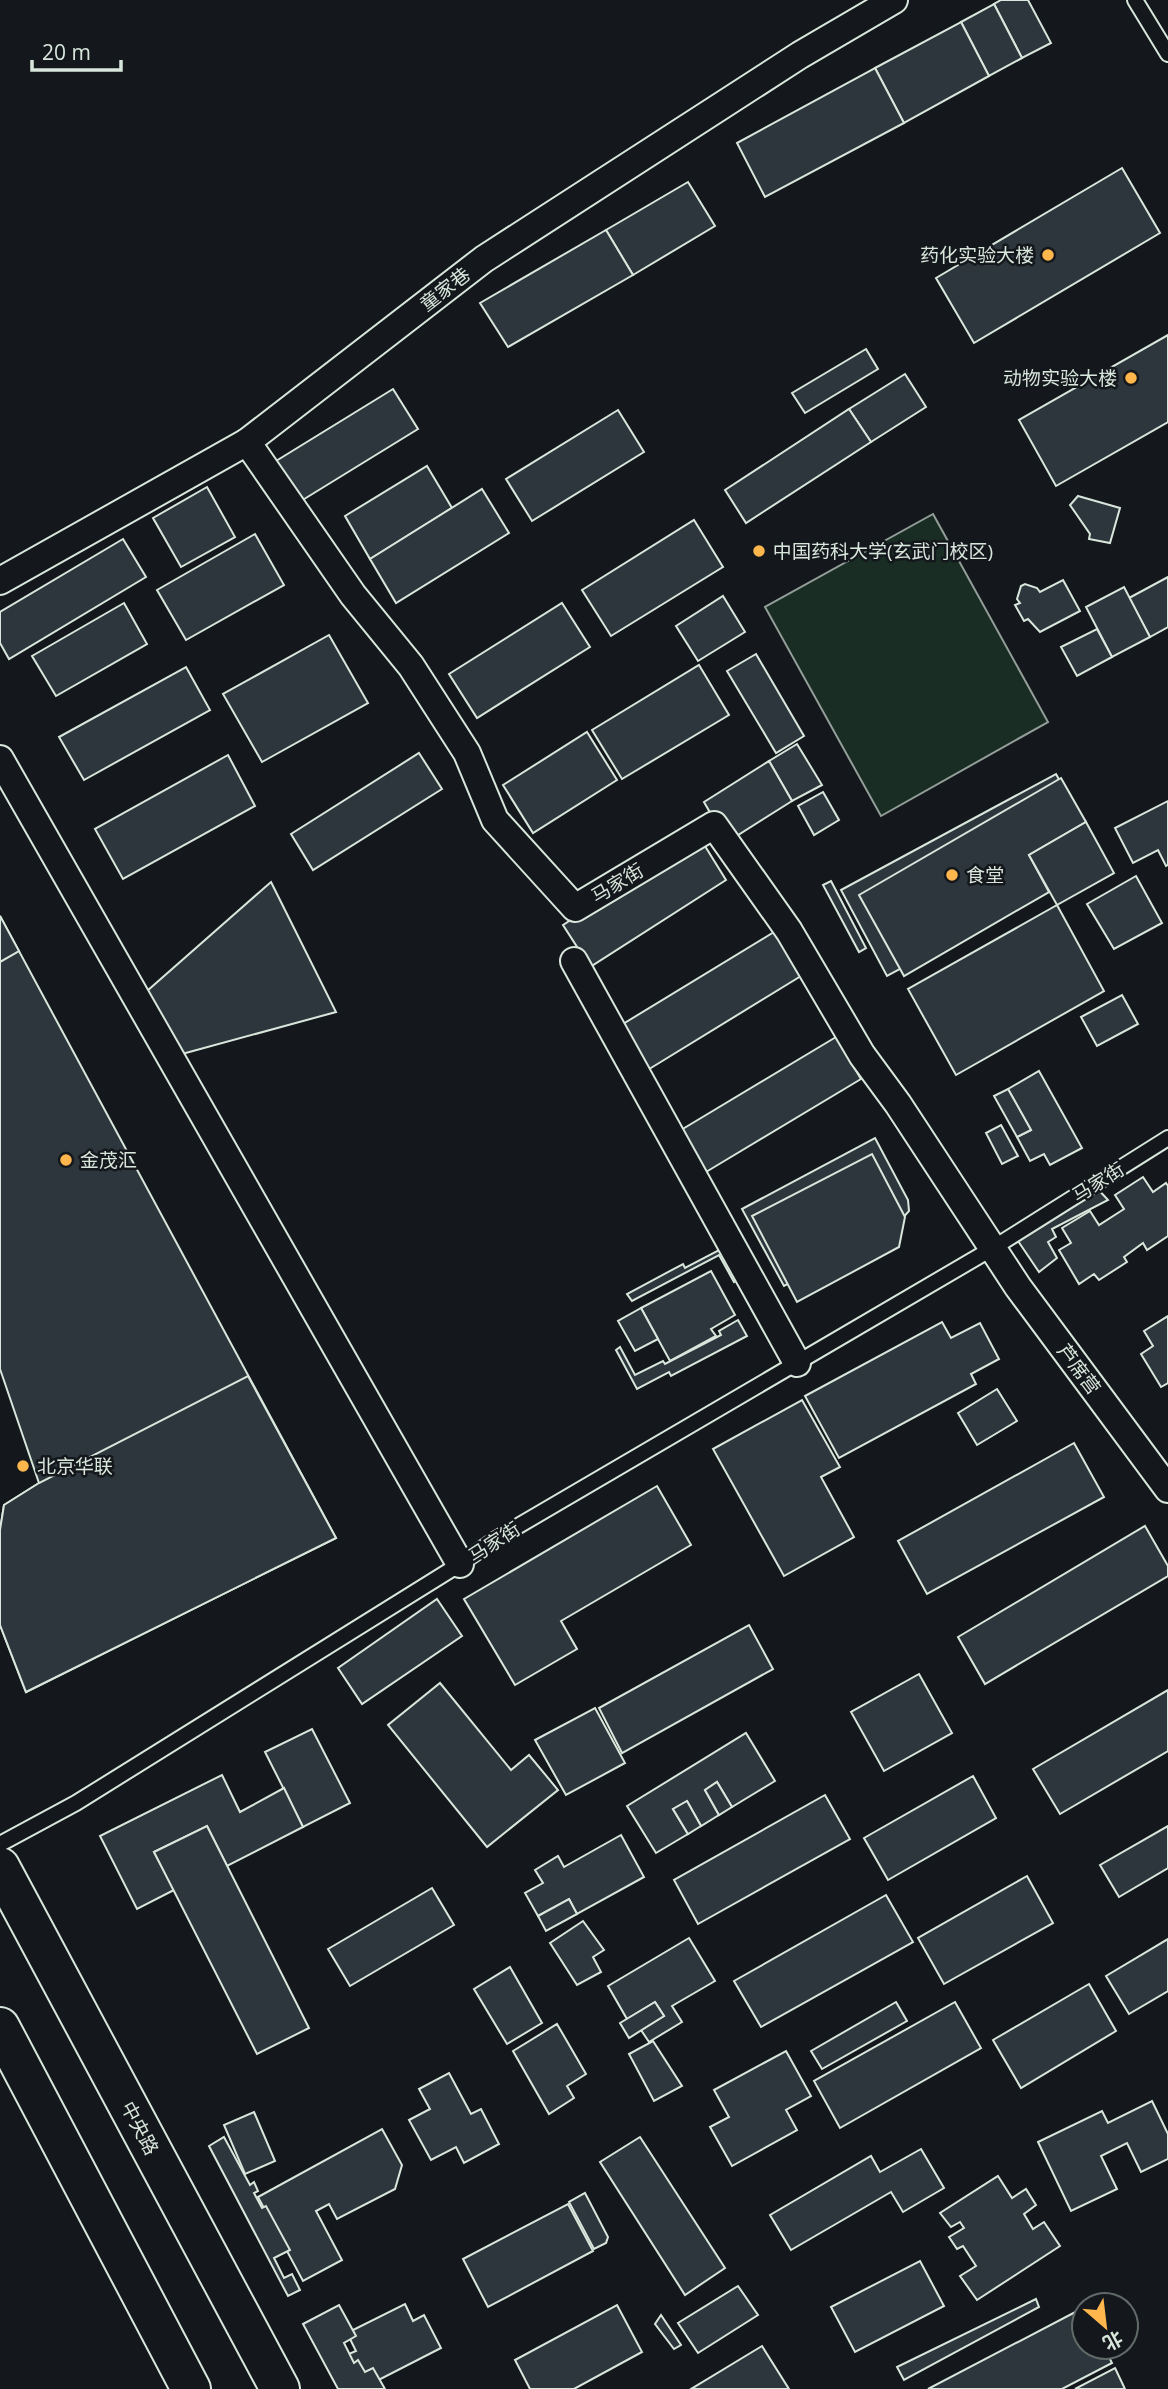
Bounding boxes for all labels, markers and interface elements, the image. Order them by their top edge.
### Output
scale bar [32,28,121,72]
text: 20 m [42,38,91,66]
place label: 药化实验大楼 [920,242,1034,268]
marker: 药化实验大楼 [1040,247,1056,263]
street label: 童家巷 [415,261,475,317]
place label: 动物实验大楼 [1003,365,1117,391]
marker: 动物实验大楼 [1123,370,1139,386]
place label: 中国药科大学(玄武门校区) [773,538,993,564]
marker: 中国药科大学(玄武门校区) [751,543,767,559]
street label: 马家街 [586,857,648,909]
place label: 食堂 [966,862,1004,888]
marker: 食堂 [944,867,960,883]
place label: 金茂汇 [80,1147,137,1173]
marker: 金茂汇 [58,1152,74,1168]
street label: 马家街 [1067,1156,1129,1208]
street label: 芦席营 [1051,1338,1107,1400]
place label: 北京华联 [37,1453,113,1479]
marker: 北京华联 [15,1458,31,1474]
street label: 马家街 [463,1516,525,1568]
street label: 中央路 [115,2097,165,2159]
north arrow [1070,2291,1140,2361]
text: 北 [1098,2325,1127,2357]

